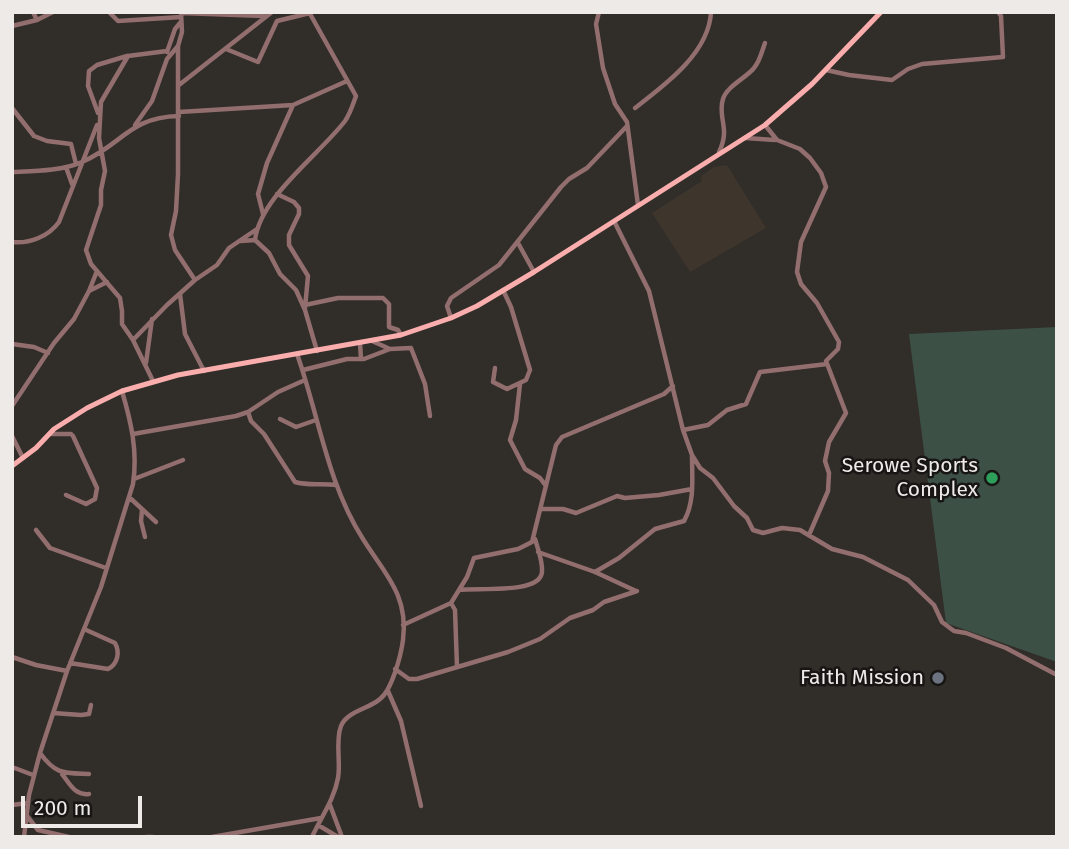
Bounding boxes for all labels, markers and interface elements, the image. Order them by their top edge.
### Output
place label: Serowe Sports Complex [842,453,978,503]
marker: Serowe Sports Complex [984,470,1000,486]
place label: Faith Mission [800,665,924,691]
marker: Faith Mission [930,670,946,686]
scale bar [24,782,145,826]
text: 200 m [34,795,91,821]

